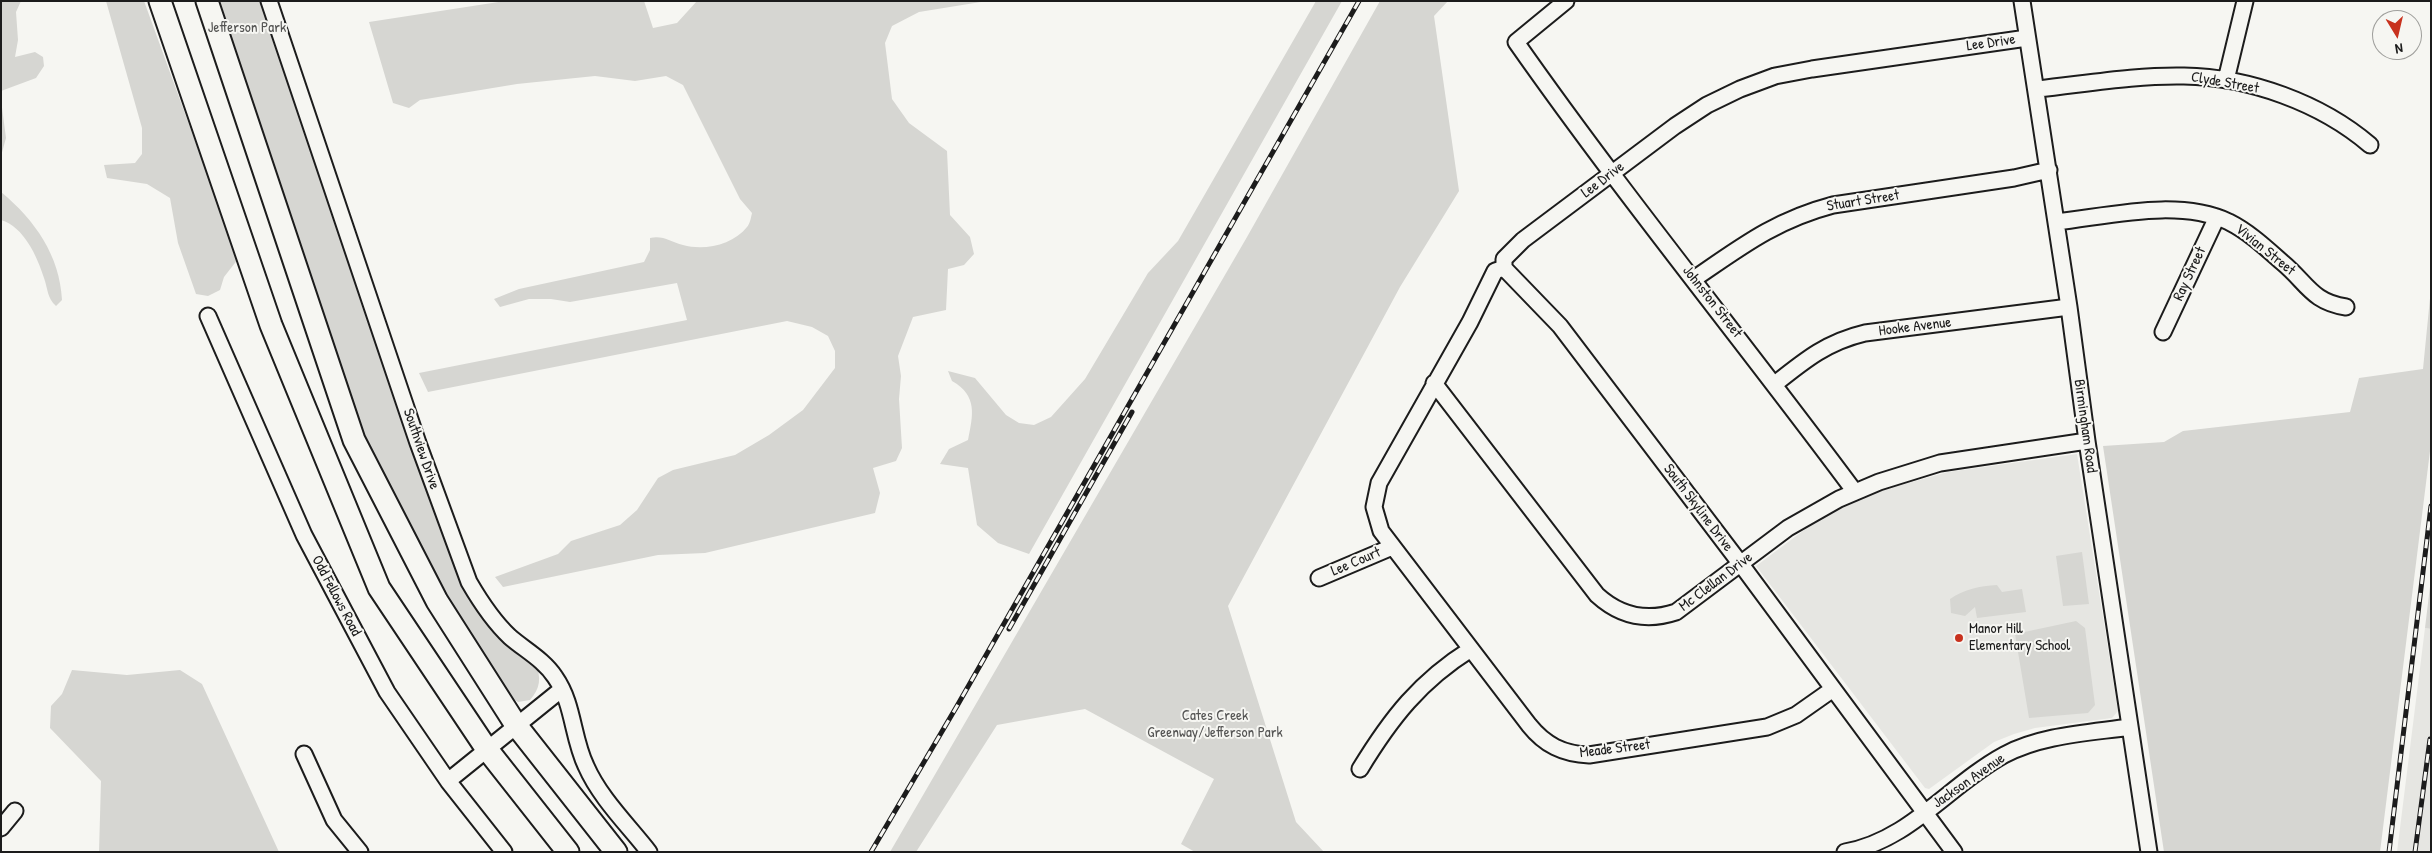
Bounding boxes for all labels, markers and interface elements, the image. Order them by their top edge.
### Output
north arrow [2372,10,2422,60]
park label: Jefferson Park [208,19,286,37]
street label: Lee Drive [1965,31,2017,55]
text: N [2394,39,2404,59]
street label: Clyde Street [2190,68,2260,98]
street label: Lee Drive [1578,158,1628,202]
street label: Stuart Street [1825,186,1901,216]
street label: Vivian Street [2231,220,2299,280]
street label: Ray Street [2170,244,2210,304]
street label: Johnston Street [1678,262,1746,342]
street label: Hooke Avenue [1878,314,1952,340]
street label: Birmingham Road [2070,378,2100,474]
street label: Southview Drive [399,406,443,492]
street label: South Skyline Drive [1659,461,1737,555]
street label: Lee Court [1328,544,1384,580]
street label: Mc Clellan Drive [1676,549,1756,615]
street label: Odd Fellows Road [307,553,365,639]
place label: Manor Hill Elementary School [1969,620,2070,655]
marker: Manor Hill Elementary School [1953,632,1965,644]
park label: Cates Creek Greenway/Jefferson Park [1147,707,1283,742]
street label: Meade Street [1579,736,1651,762]
street label: Jackson Avenue [1930,750,2008,812]

